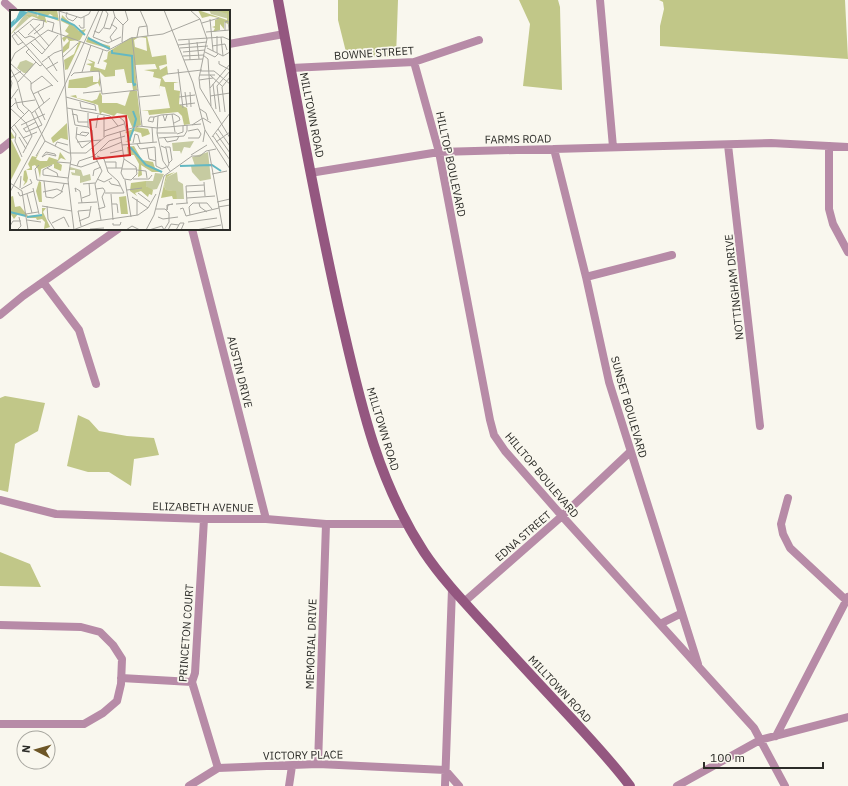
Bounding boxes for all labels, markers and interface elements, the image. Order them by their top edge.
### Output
inset map [10,10,230,230]
street label: BOWNE STREET [333,43,415,63]
street label: MILLTOWN ROAD [297,71,327,159]
street label: HILLTOP BOULEVARD [433,110,469,218]
street label: FARMS ROAD [485,131,551,147]
street label: NOTTINGHAM DRIVE [721,233,747,341]
street label: AUSTIN DRIVE [224,335,256,409]
street label: SUNSET BOULEVARD [608,354,650,460]
street label: MILLTOWN ROAD [364,386,402,472]
street label: HILLTOP BOULEVARD [502,429,582,521]
street label: ELIZABETH AVENUE [152,499,254,515]
street label: EDNA STREET [492,507,555,564]
street label: PRINCETON COURT [176,583,196,683]
street label: MEMORIAL DRIVE [302,598,320,690]
street label: MILLTOWN ROAD [525,653,595,725]
north arrow [16,730,56,770]
text: N [19,744,33,754]
scale bar [704,744,823,770]
street label: VICTORY PLACE [263,747,343,763]
text: 100 m [710,750,745,765]

